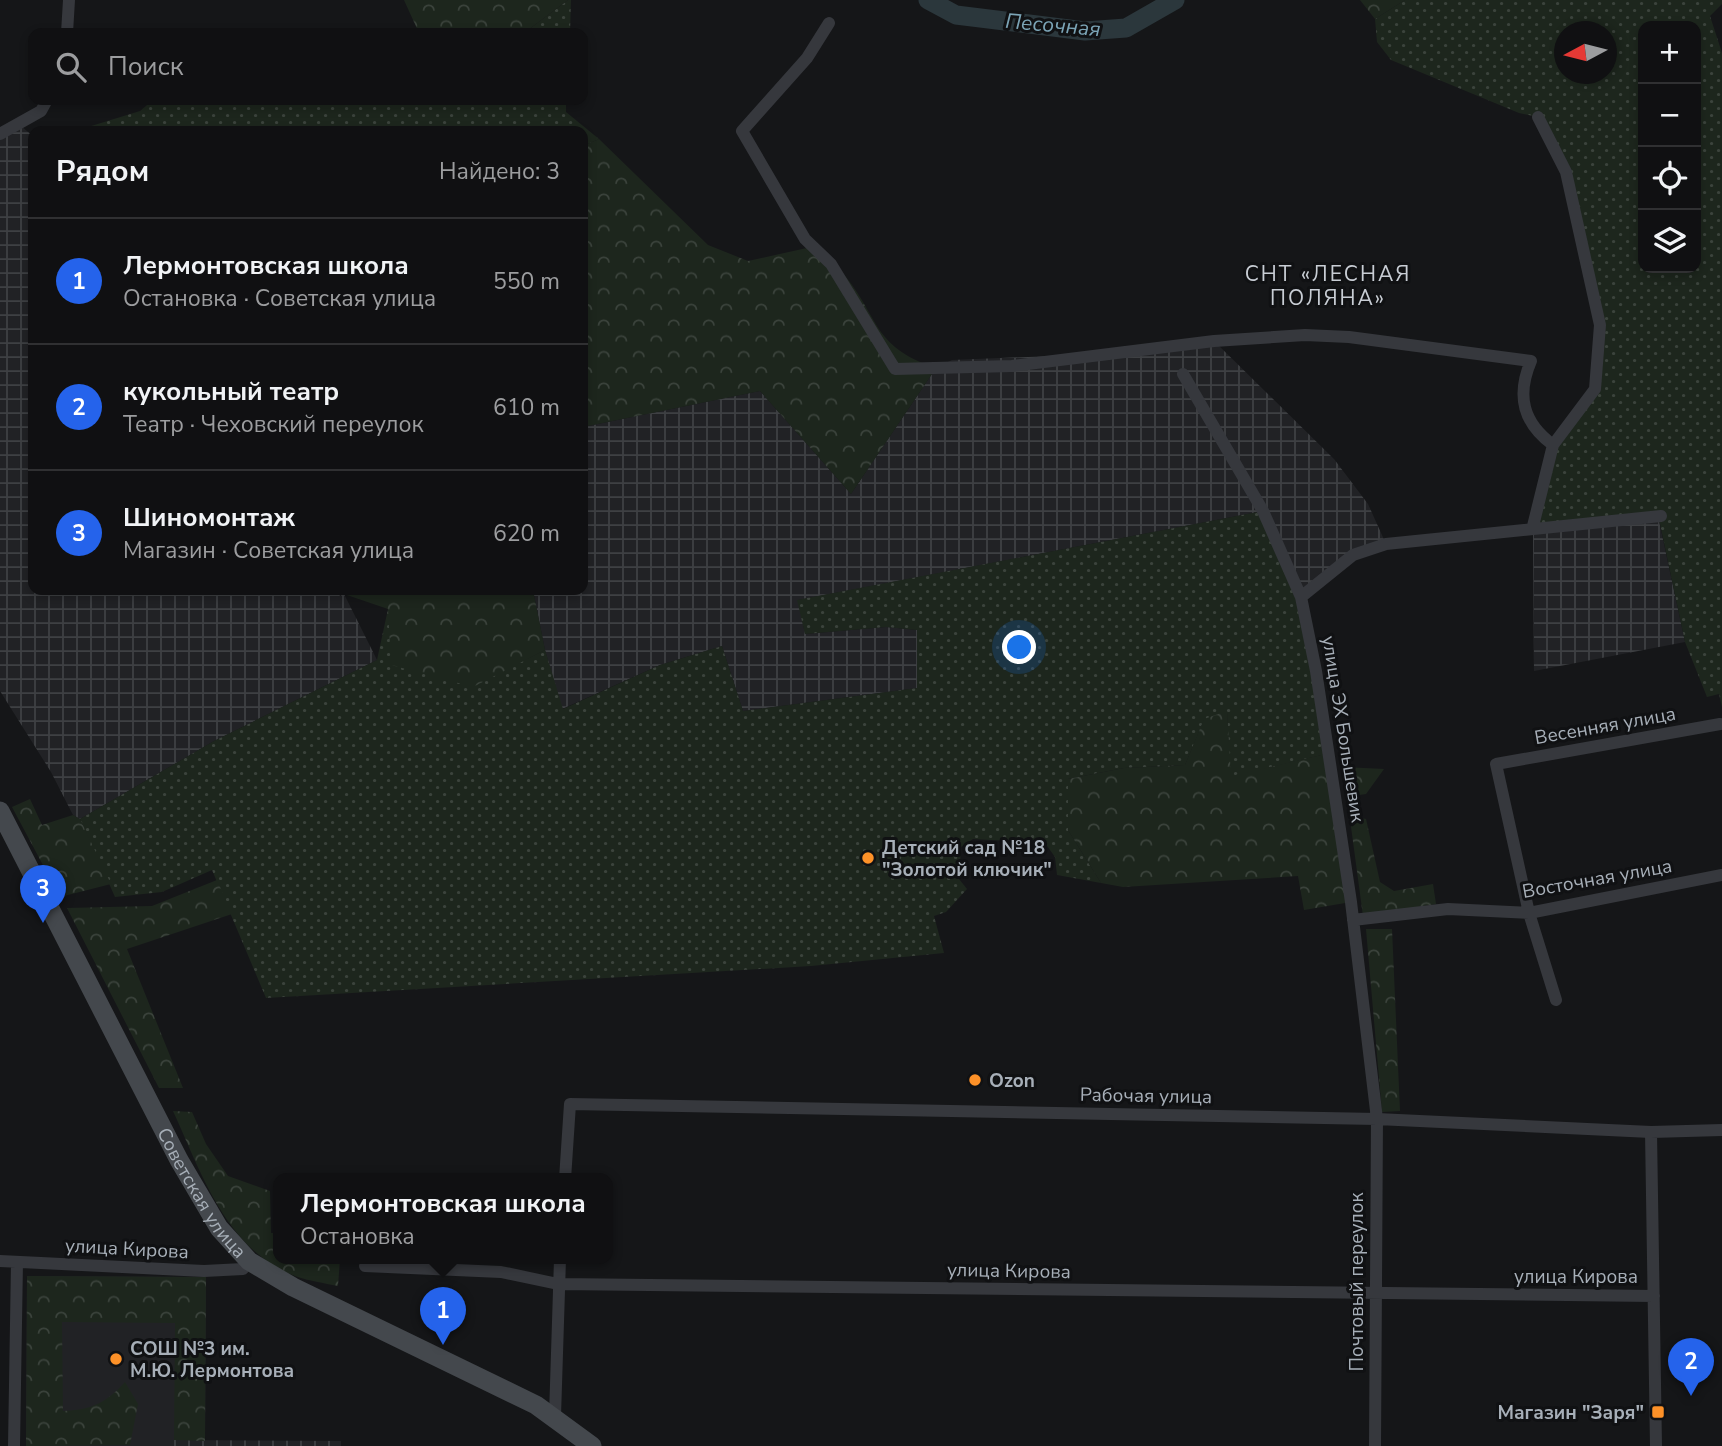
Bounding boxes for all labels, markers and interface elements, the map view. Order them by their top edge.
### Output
water label: Песочная [1004,7,1102,43]
north arrow [1554,21,1617,84]
map controls [1638,21,1701,273]
button: + [1638,21,1701,84]
search box [28,28,588,105]
icon: search [52,48,90,86]
text: Поиск [108,49,184,84]
button: − [1638,84,1701,147]
button: locate [1638,147,1701,210]
text: Рядом [56,151,149,192]
text: Найдено: 3 [439,156,560,187]
button: layers [1638,210,1701,273]
text: Лермонтовская школа [123,248,409,283]
district label: СНТ «ЛЕСНАЯ ПОЛЯНА» [1245,260,1411,312]
text: 1 [72,266,86,297]
text: 550 m [493,266,560,297]
text: Остановка · Советская улица [123,283,436,314]
text: кукольный театр [123,374,339,409]
text: 2 [72,392,86,423]
text: 610 m [493,392,560,423]
text: Театр · Чеховский переулок [123,409,424,440]
text: Шиномонтаж [123,500,295,535]
text: 3 [72,518,86,549]
text: 620 m [493,518,560,549]
text: Магазин · Советская улица [123,535,414,566]
your location [1002,630,1036,664]
street label: улица ЭХ Большевик [1315,634,1371,824]
street label: Весенняя улица [1532,701,1678,751]
place label: Детский сад №18 "Золотой ключик" [882,835,1052,883]
marker: Детский сад №18 "Золотой ключик" [860,850,876,866]
street label: Восточная улица [1520,853,1674,905]
pin: 3 [20,865,66,923]
place label: Ozon [989,1068,1035,1094]
marker: Ozon [967,1072,983,1088]
street label: Рабочая улица [1080,1082,1212,1110]
street label: Советская улица [150,1123,252,1264]
popup [273,1173,613,1264]
text: Лермонтовская школа [300,1186,586,1221]
street label: Почтовый переулок [1344,1193,1370,1371]
text: Остановка [300,1221,415,1252]
street label: улица Кирова [64,1233,189,1265]
street label: улица Кирова [947,1257,1071,1285]
street label: улица Кирова [1514,1264,1638,1290]
pin: 1 [420,1287,466,1345]
place label: СОШ №3 им. М.Ю. Лермонтова [130,1336,294,1384]
pin: 2 [1668,1338,1714,1396]
marker: СОШ №3 им. М.Ю. Лермонтова [108,1351,124,1367]
place label: Магазин "Заря" [1497,1400,1644,1426]
marker: Магазин "Заря" [1650,1404,1666,1420]

